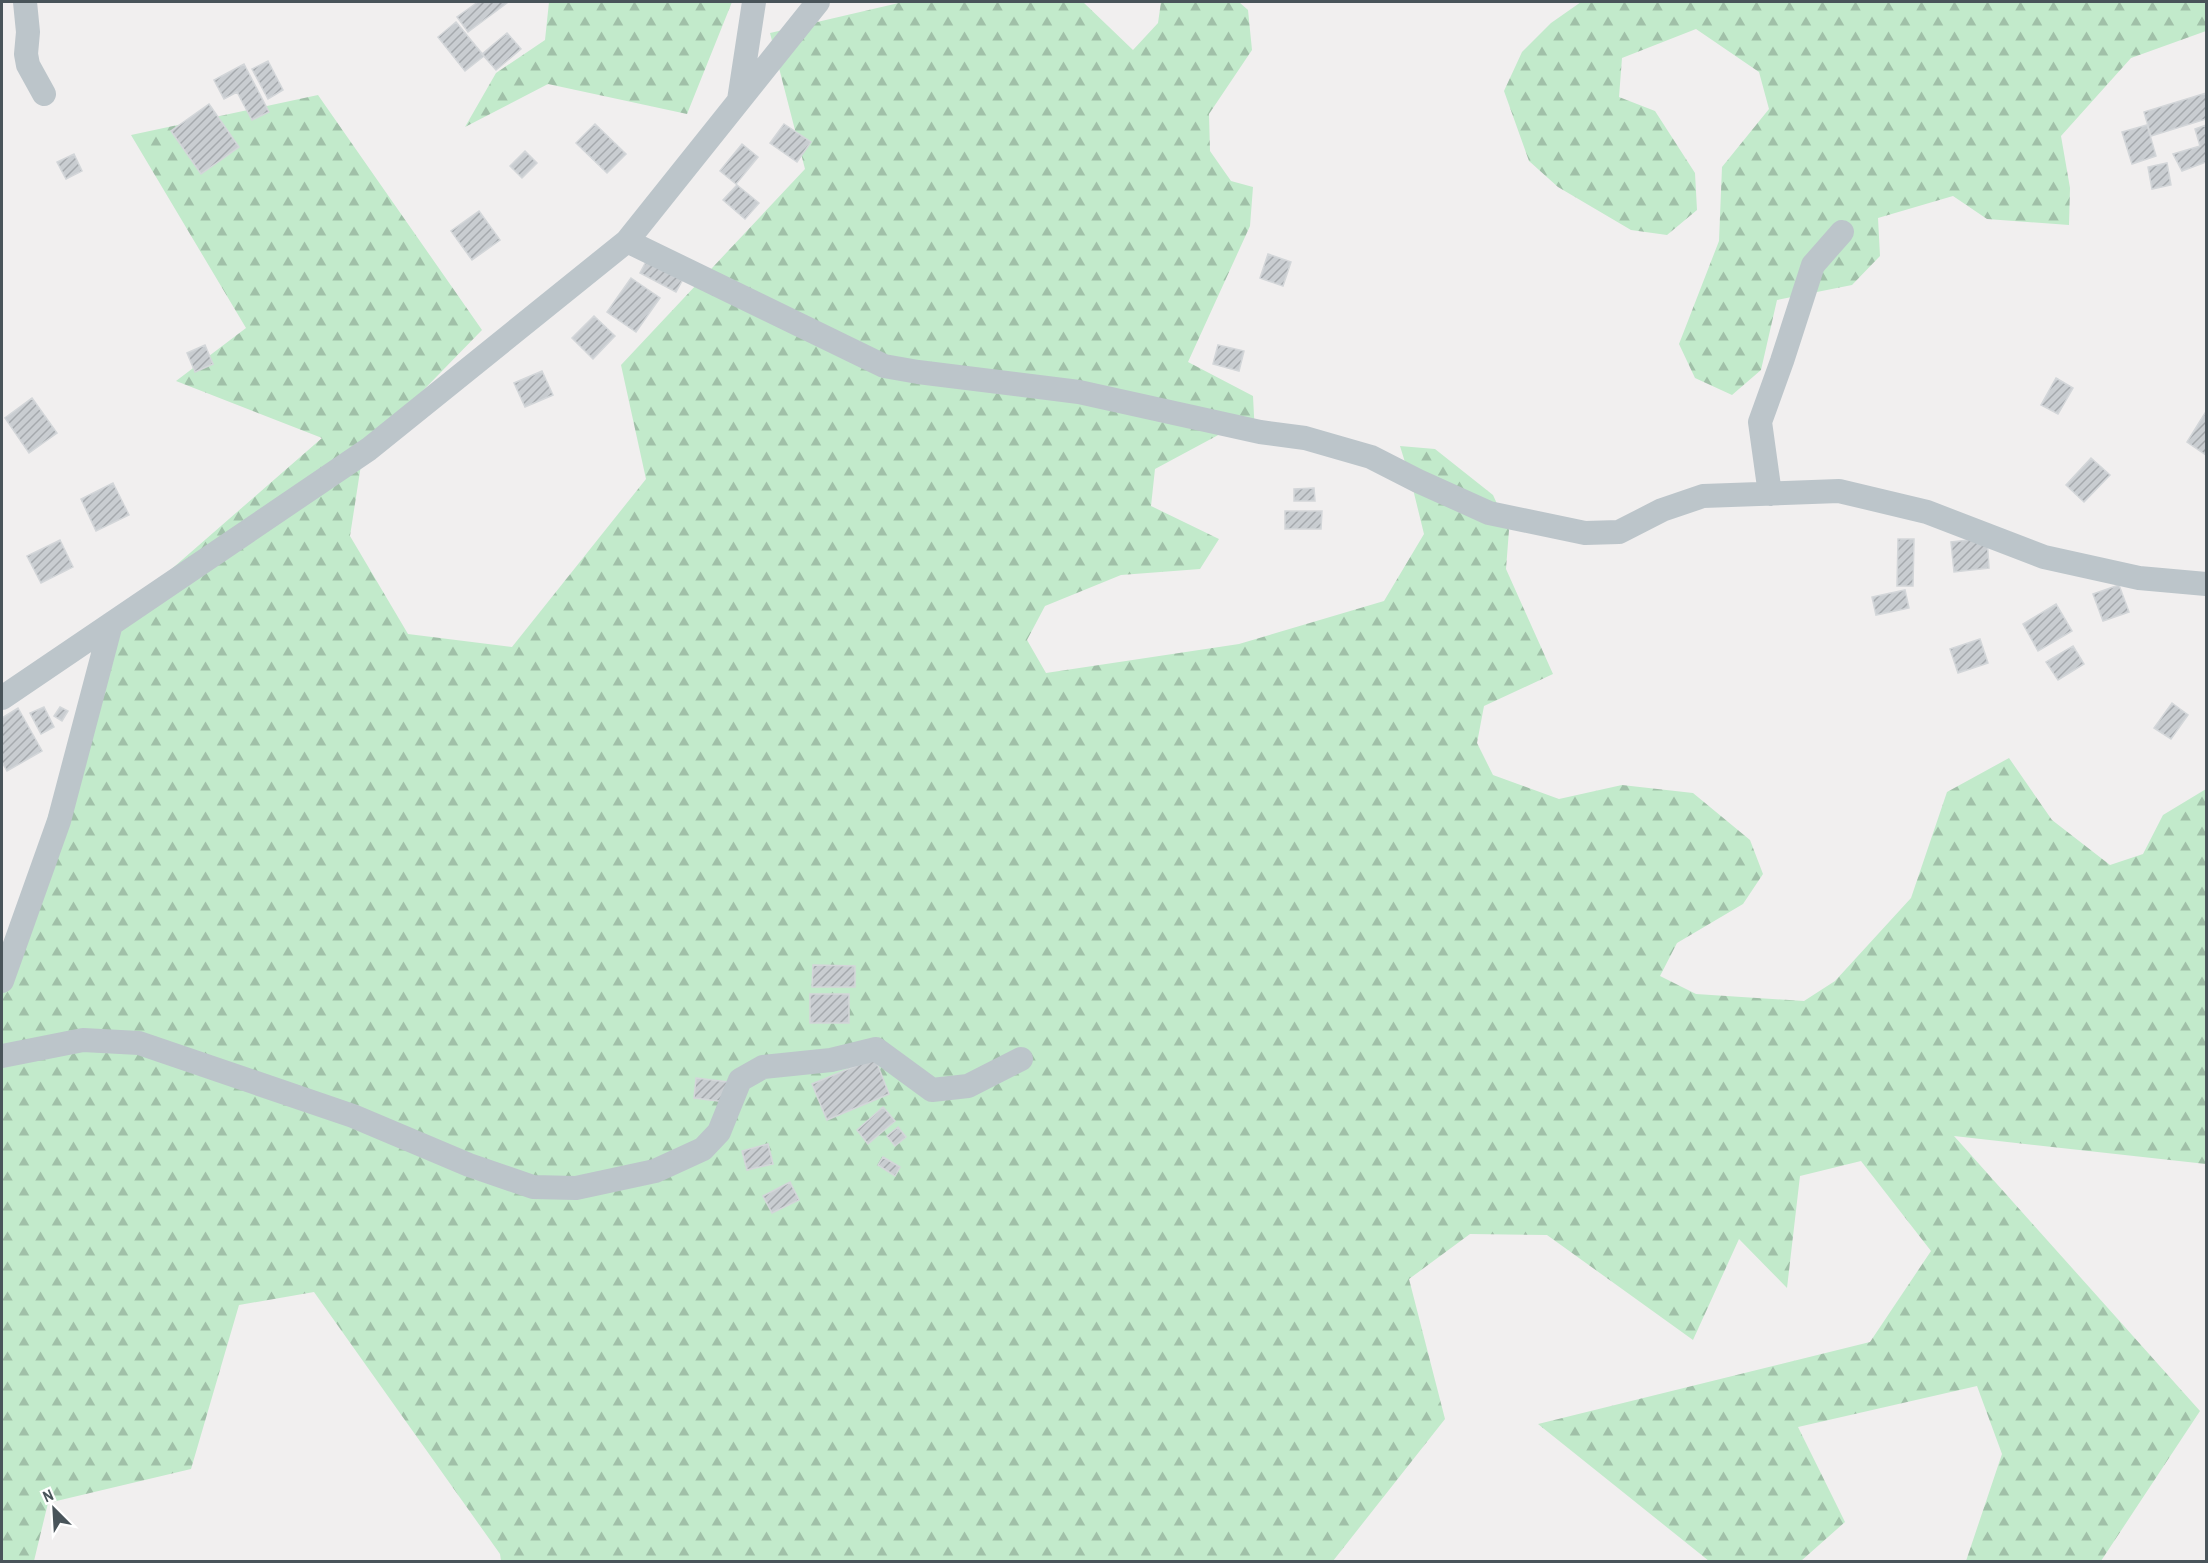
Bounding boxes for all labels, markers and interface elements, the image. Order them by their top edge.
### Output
north arrow [24,1479,84,1539]
text: N [39,1483,57,1507]

